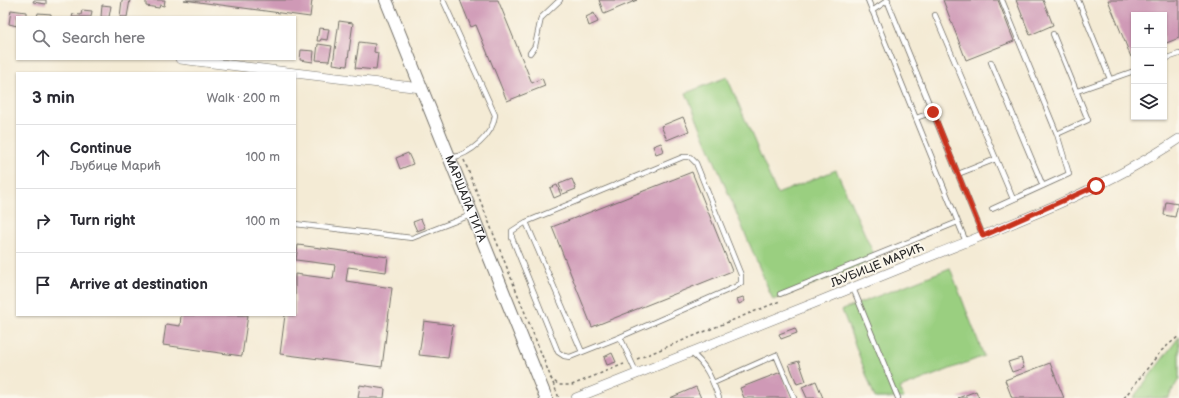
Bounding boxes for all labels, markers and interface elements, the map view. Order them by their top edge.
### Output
map controls [1131,12,1167,120]
button: + [1131,12,1167,48]
search box [16,16,296,60]
icon: search [30,27,52,49]
text: Search here [62,29,145,48]
button: − [1131,48,1167,84]
button: layers [1131,84,1167,120]
text: 3 min [32,88,75,108]
text: Walk · 200 m [207,90,280,106]
route end [924,103,942,121]
text: Continue [70,139,132,158]
icon: ahead [32,146,54,168]
text: 100 m [245,149,280,165]
street label: МАРШАЛА ТИТА [441,153,490,245]
text: Љубице Марић [70,158,161,174]
route start [1087,177,1105,195]
icon: right [32,210,54,232]
text: Turn right [70,211,135,230]
text: 100 m [245,213,280,229]
street label: ЉУБИЦЕ МАРИЋ [828,240,926,291]
icon: arrive [32,274,54,296]
text: Arrive at destination [70,275,208,294]

